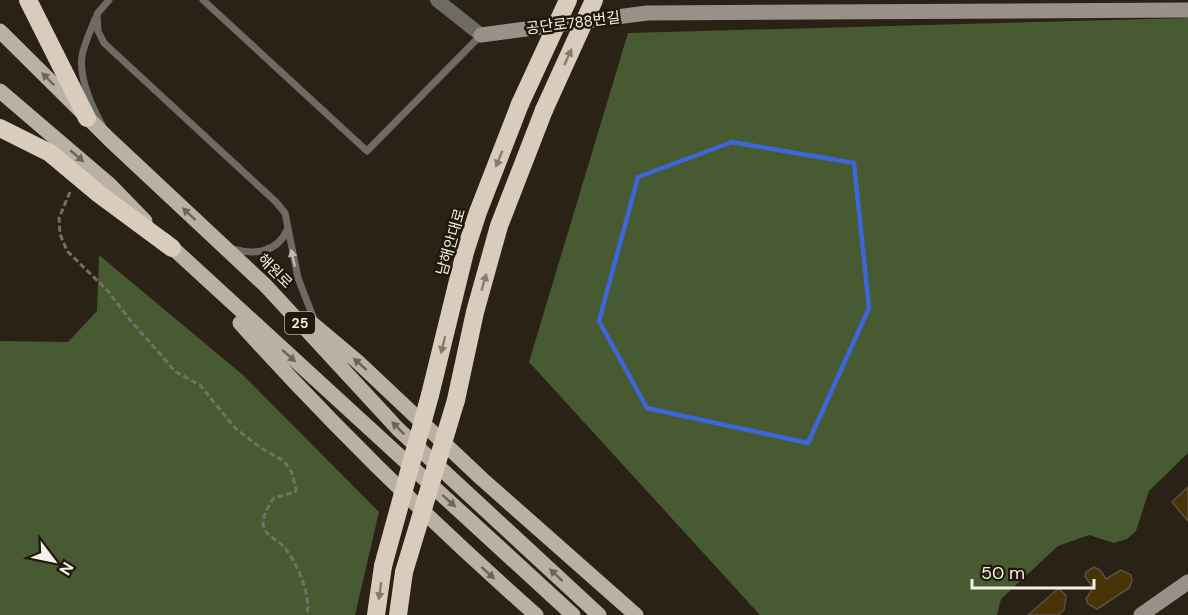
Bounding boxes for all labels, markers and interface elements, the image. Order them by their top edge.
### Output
street label: 공단로788번길 [525,7,621,39]
one-way arrow [564,49,573,66]
one-way arrow [41,73,55,87]
one-way arrow [69,149,84,162]
one-way arrow [494,150,504,168]
street label: 남해안대로 [432,206,470,278]
one-way arrow [181,207,196,221]
one-way arrow [288,248,297,267]
street label: 해원로 [253,249,297,293]
one-way arrow [480,272,489,290]
road number: 25 [285,312,315,334]
one-way arrow [437,336,447,354]
one-way arrow [282,349,297,363]
one-way arrow [353,357,367,371]
one-way arrow [392,422,406,436]
one-way arrow [442,494,456,508]
north arrow [24,531,84,591]
scale bar [972,552,1094,590]
text: N [54,558,78,579]
text: 50 m [981,561,1025,585]
one-way arrow [480,566,495,579]
one-way arrow [549,568,564,582]
one-way arrow [375,581,384,600]

